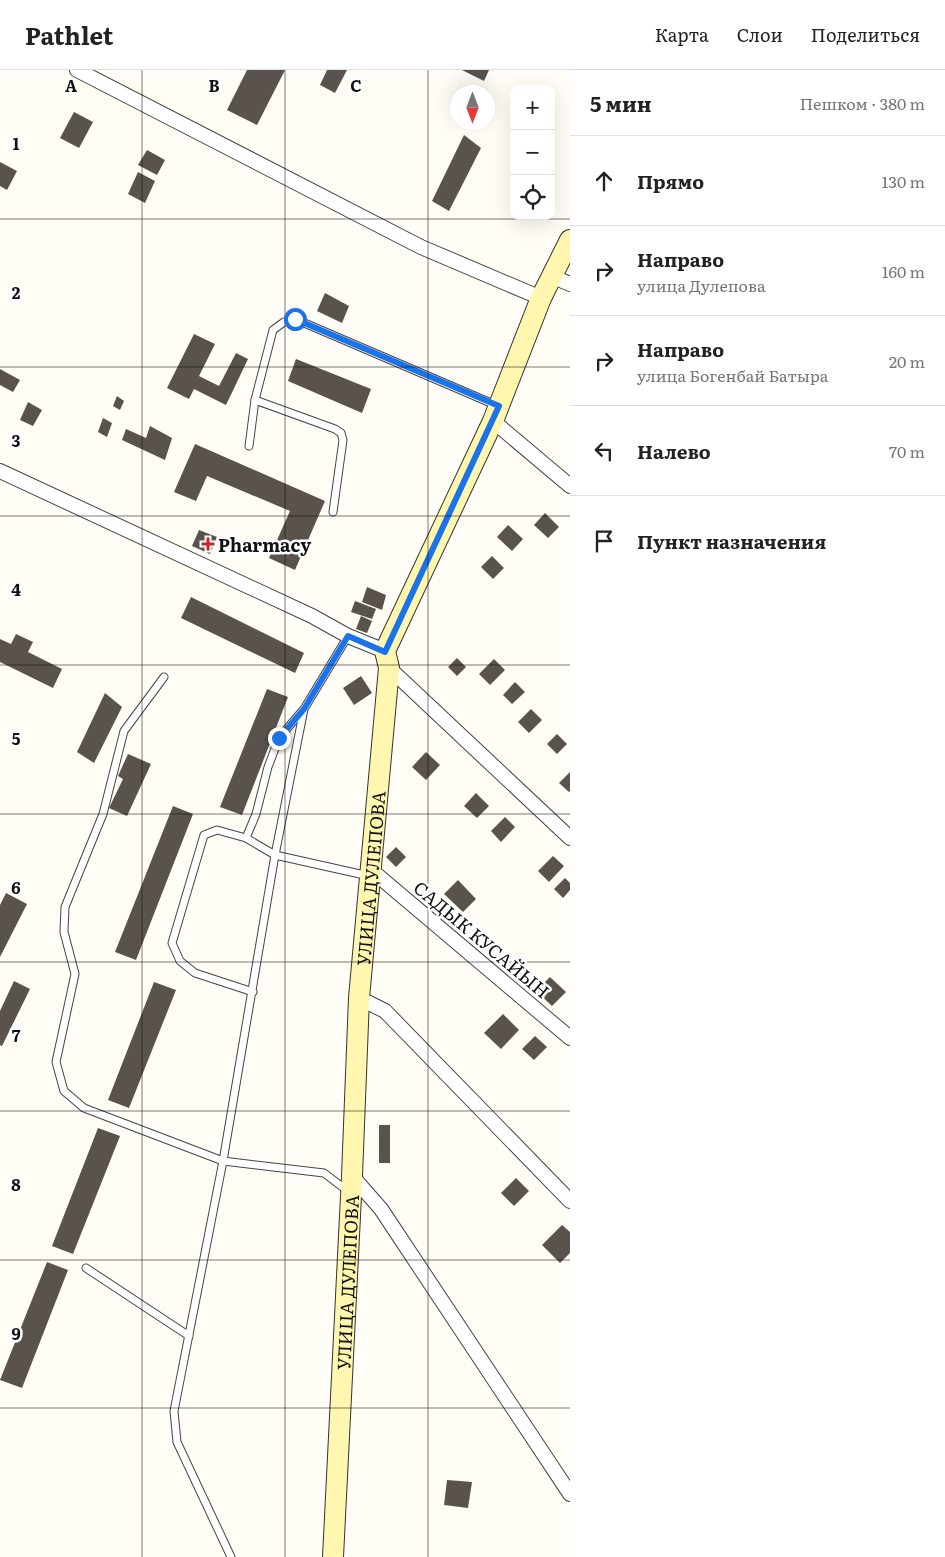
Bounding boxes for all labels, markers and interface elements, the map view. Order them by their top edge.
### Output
text: Pathlet [25,17,113,52]
text: Карта [655,21,709,48]
text: Слои [737,21,783,48]
text: Поделиться [811,21,920,48]
text: A [65,73,77,97]
text: B [208,73,220,97]
text: C [350,73,362,97]
north arrow [450,85,495,130]
map controls [510,85,555,220]
button: + [510,85,555,130]
text: 5 мин [590,87,652,118]
text: Пешком · 380 m [800,91,925,115]
button: − [510,130,555,175]
text: 1 [13,131,20,155]
icon: ahead [590,167,618,195]
text: Прямо [637,167,704,195]
text: 130 m [882,169,925,193]
button: locate [510,175,555,220]
text: Направо [637,245,724,273]
icon: right [590,257,618,285]
text: 160 m [882,259,925,283]
text: улица Дулепова [637,273,766,297]
text: 2 [12,280,21,304]
route start [284,308,307,331]
text: Направо [637,335,724,363]
icon: right [590,347,618,375]
text: 20 m [889,349,925,373]
text: улица Богенбай Батыра [637,363,828,387]
text: 3 [12,428,21,452]
icon: left [590,437,618,465]
text: Налево [637,437,711,465]
text: 70 m [889,439,925,463]
icon: arrive [590,527,618,555]
text: Пункт назначения [637,527,826,555]
place label: Pharmacy [218,531,311,558]
marker: Pharmacy [202,538,214,550]
text: 4 [11,577,21,601]
text: 5 [12,726,21,750]
route end [268,727,291,750]
street label: УЛИЦА ДУЛЕПОВА [349,790,391,967]
street label: САДЫК КУСАЙЫН [408,874,556,1004]
text: 6 [11,875,21,899]
text: 7 [12,1023,21,1047]
text: 8 [11,1172,21,1196]
street label: УЛИЦА ДУЛЕПОВА [329,1194,365,1371]
text: 9 [11,1321,21,1345]

